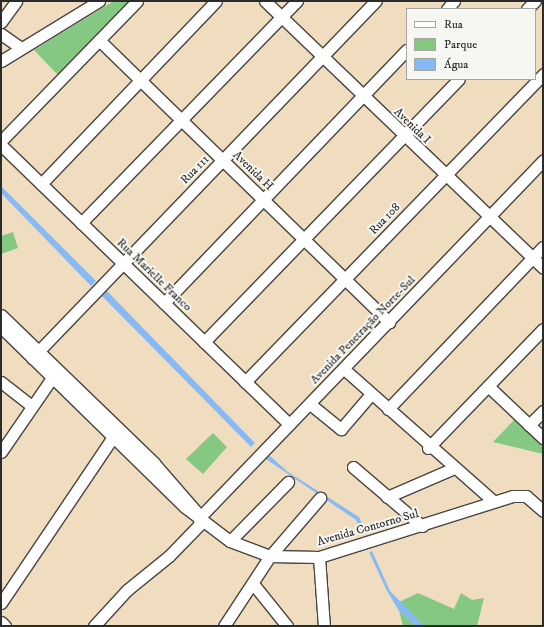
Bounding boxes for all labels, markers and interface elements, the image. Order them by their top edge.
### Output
legend [406,8,536,80]
text: Rua [444,17,463,32]
text: Parque [444,37,477,52]
text: Água [444,57,468,72]
street label: Avenida I [391,105,433,147]
street label: Avenida H [230,148,276,194]
street label: Rua 111 [178,153,212,187]
street label: Rua 108 [367,200,403,238]
street label: Rua Marielle Franco [114,236,194,314]
street label: Avenida Penetração Norte-Sul [307,273,419,387]
street label: Avenida Contorno Sul [316,507,420,549]

